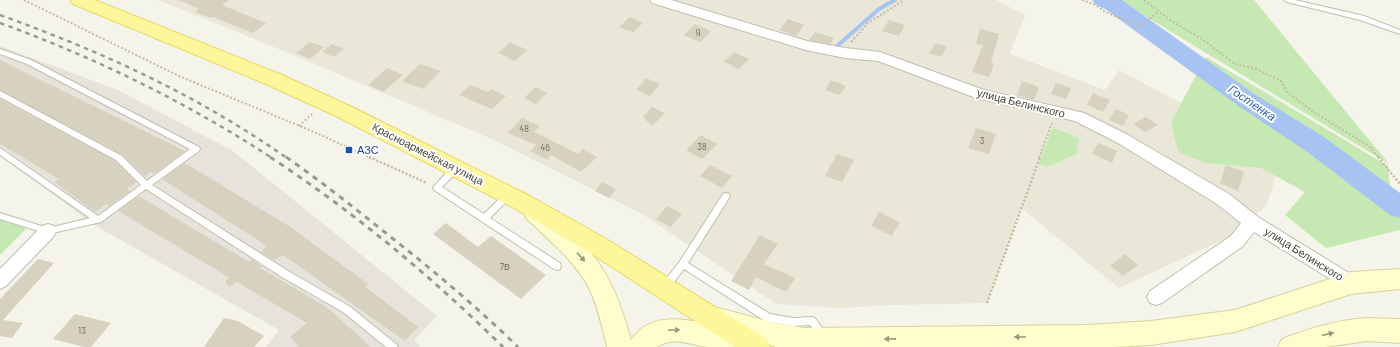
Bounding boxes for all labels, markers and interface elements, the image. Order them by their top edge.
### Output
house number: 9 [696,27,701,38]
water label: Гостенка [1226,81,1279,123]
street label: улица Белинского [976,85,1067,120]
street label: Красноармейская улица [370,120,487,188]
house number: 48 [519,123,529,134]
house number: 3 [980,135,985,146]
house number: 38 [697,141,707,152]
house number: 46 [540,142,550,153]
place label: АЗС [357,143,379,156]
marker: АЗС [344,145,354,155]
street label: улица Белинского [1262,224,1346,283]
one-way arrow [576,253,585,262]
house number: 7В [500,261,510,272]
house number: 13 [78,325,86,336]
one-way arrow [668,326,680,333]
one-way arrow [1321,331,1334,337]
one-way arrow [1013,334,1026,340]
one-way arrow [884,335,896,342]

